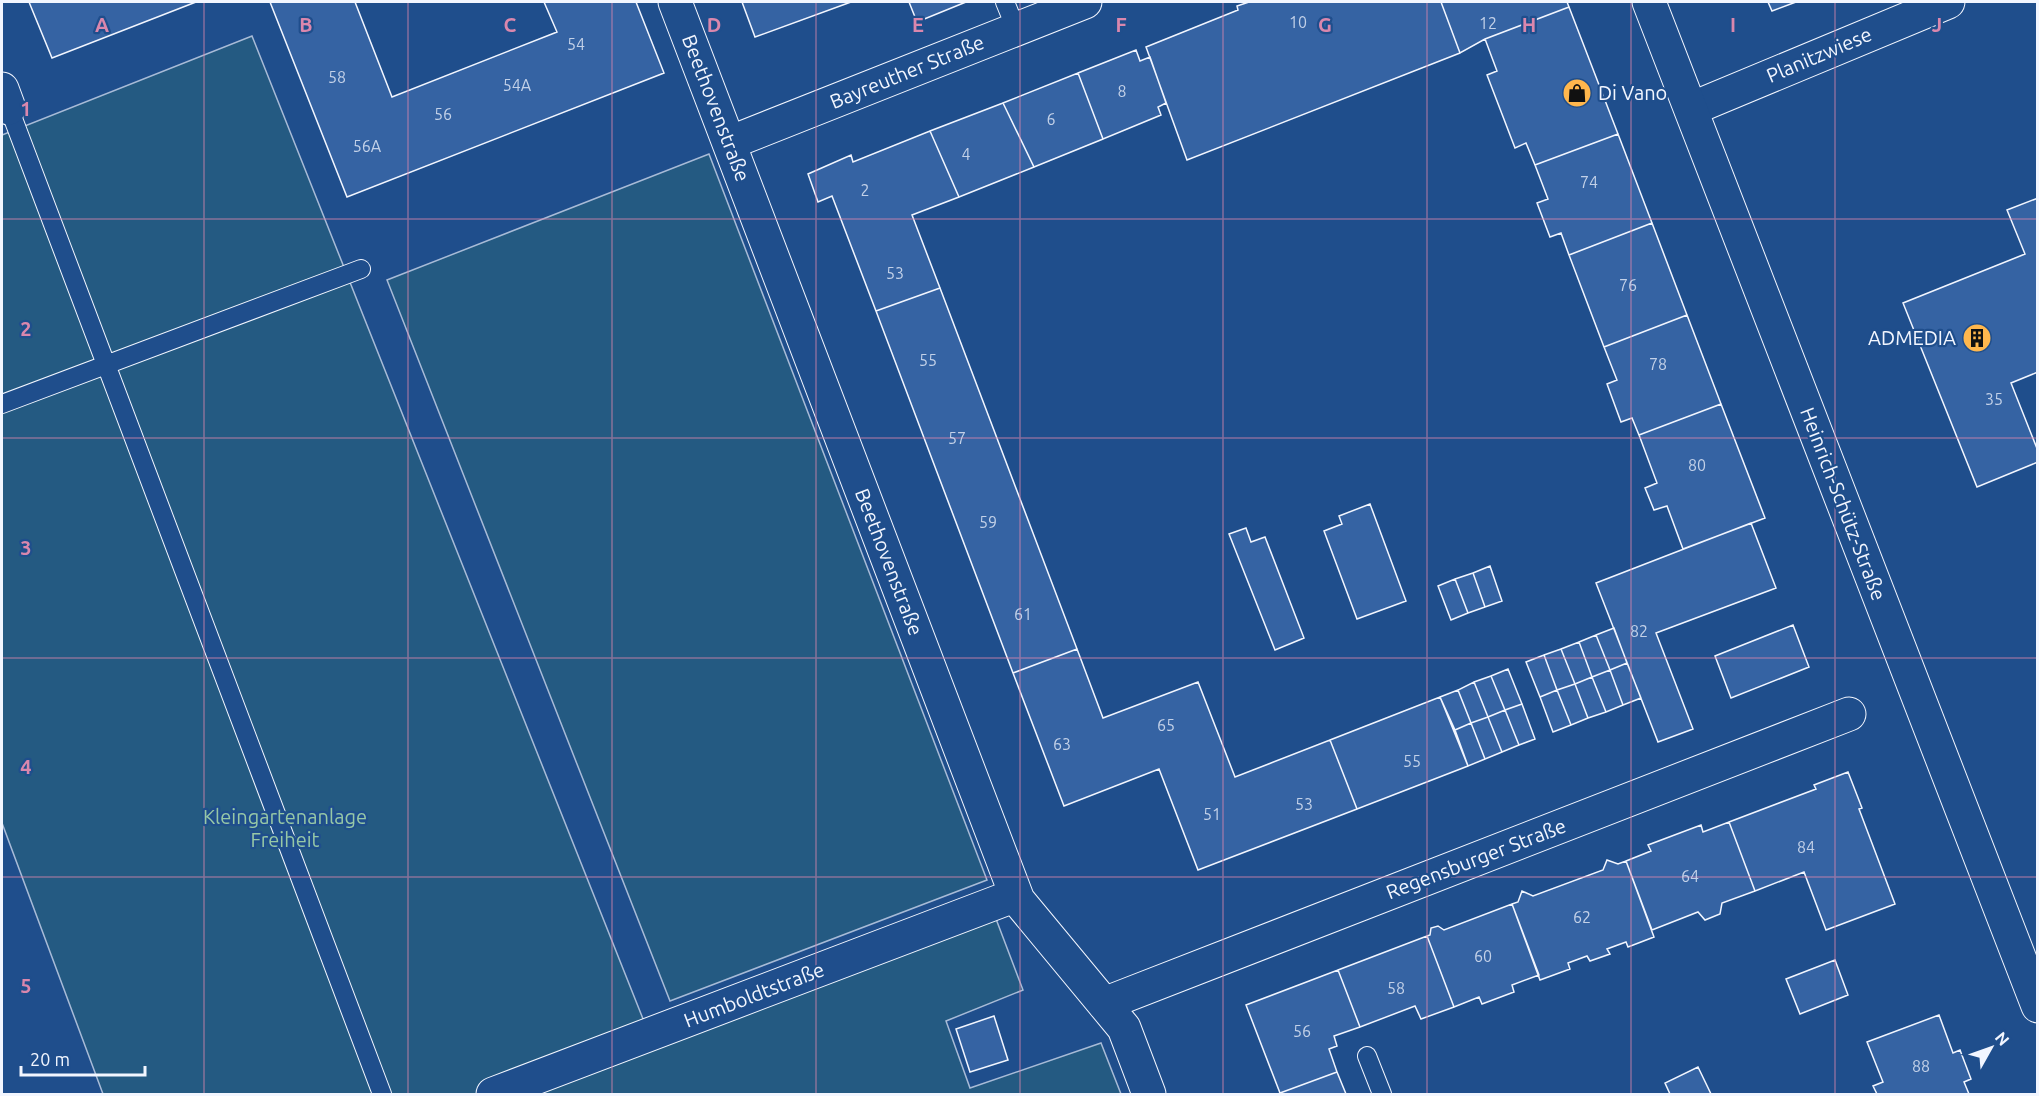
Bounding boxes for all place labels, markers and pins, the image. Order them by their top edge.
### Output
shop icon: Di Vano [1561,77,1593,109]
place label: Di Vano [1598,81,1667,104]
building icon: ADMEDIA [1961,322,1993,354]
place label: ADMEDIA [1868,326,1956,349]

